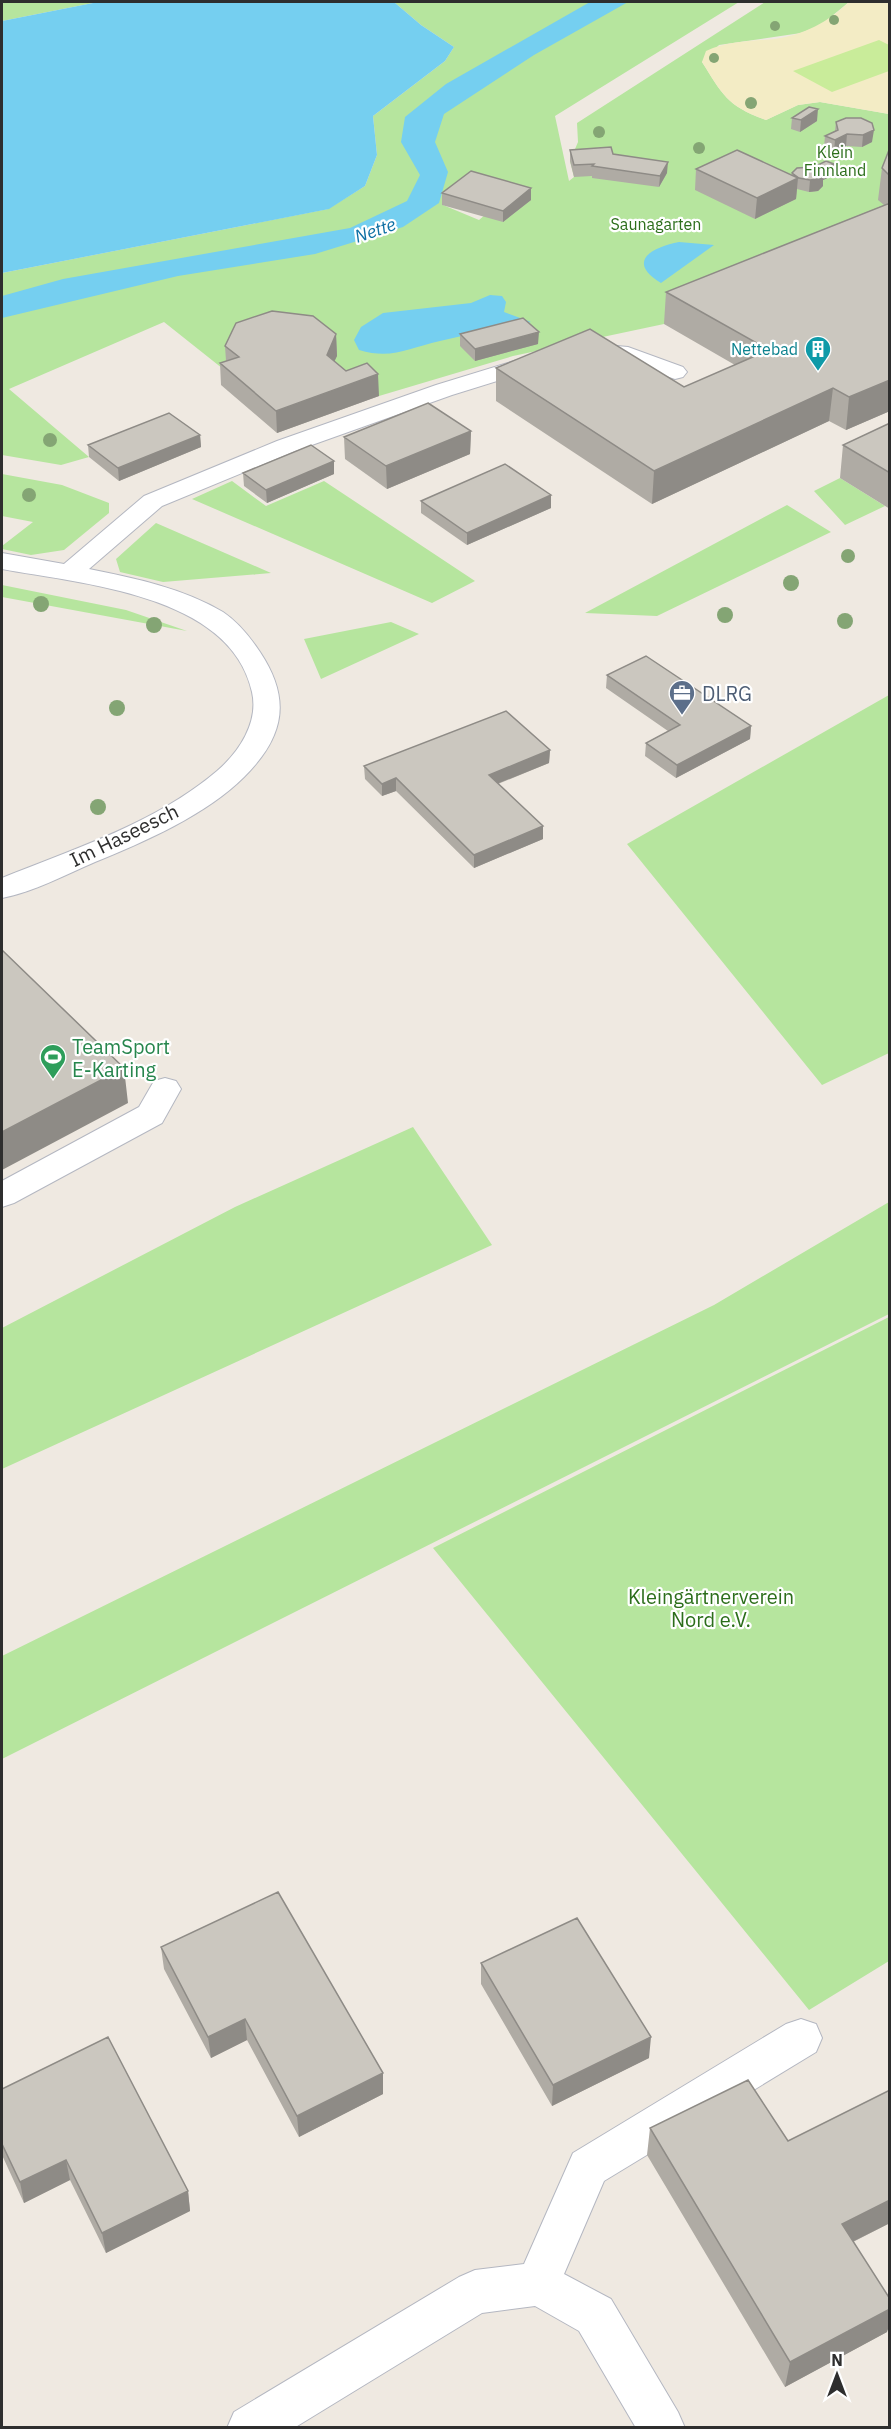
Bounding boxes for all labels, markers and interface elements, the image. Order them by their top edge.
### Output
park label: Klein Finnland [804,142,866,180]
water label: Nette [351,212,399,248]
park label: Saunagarten [611,214,701,234]
building icon: Nettebad [803,334,833,372]
place label: Nettebad [731,339,798,359]
office icon: DLRG [667,678,697,716]
place label: DLRG [702,680,752,707]
street label: Im Haseesch [65,797,183,873]
place label: TeamSport E-Karting [72,1033,170,1083]
sports icon: TeamSport E-Karting [38,1042,68,1080]
park label: Kleingärtnerverein Nord e.V. [628,1583,794,1633]
north arrow [807,2345,867,2405]
text: N [831,2350,843,2370]

